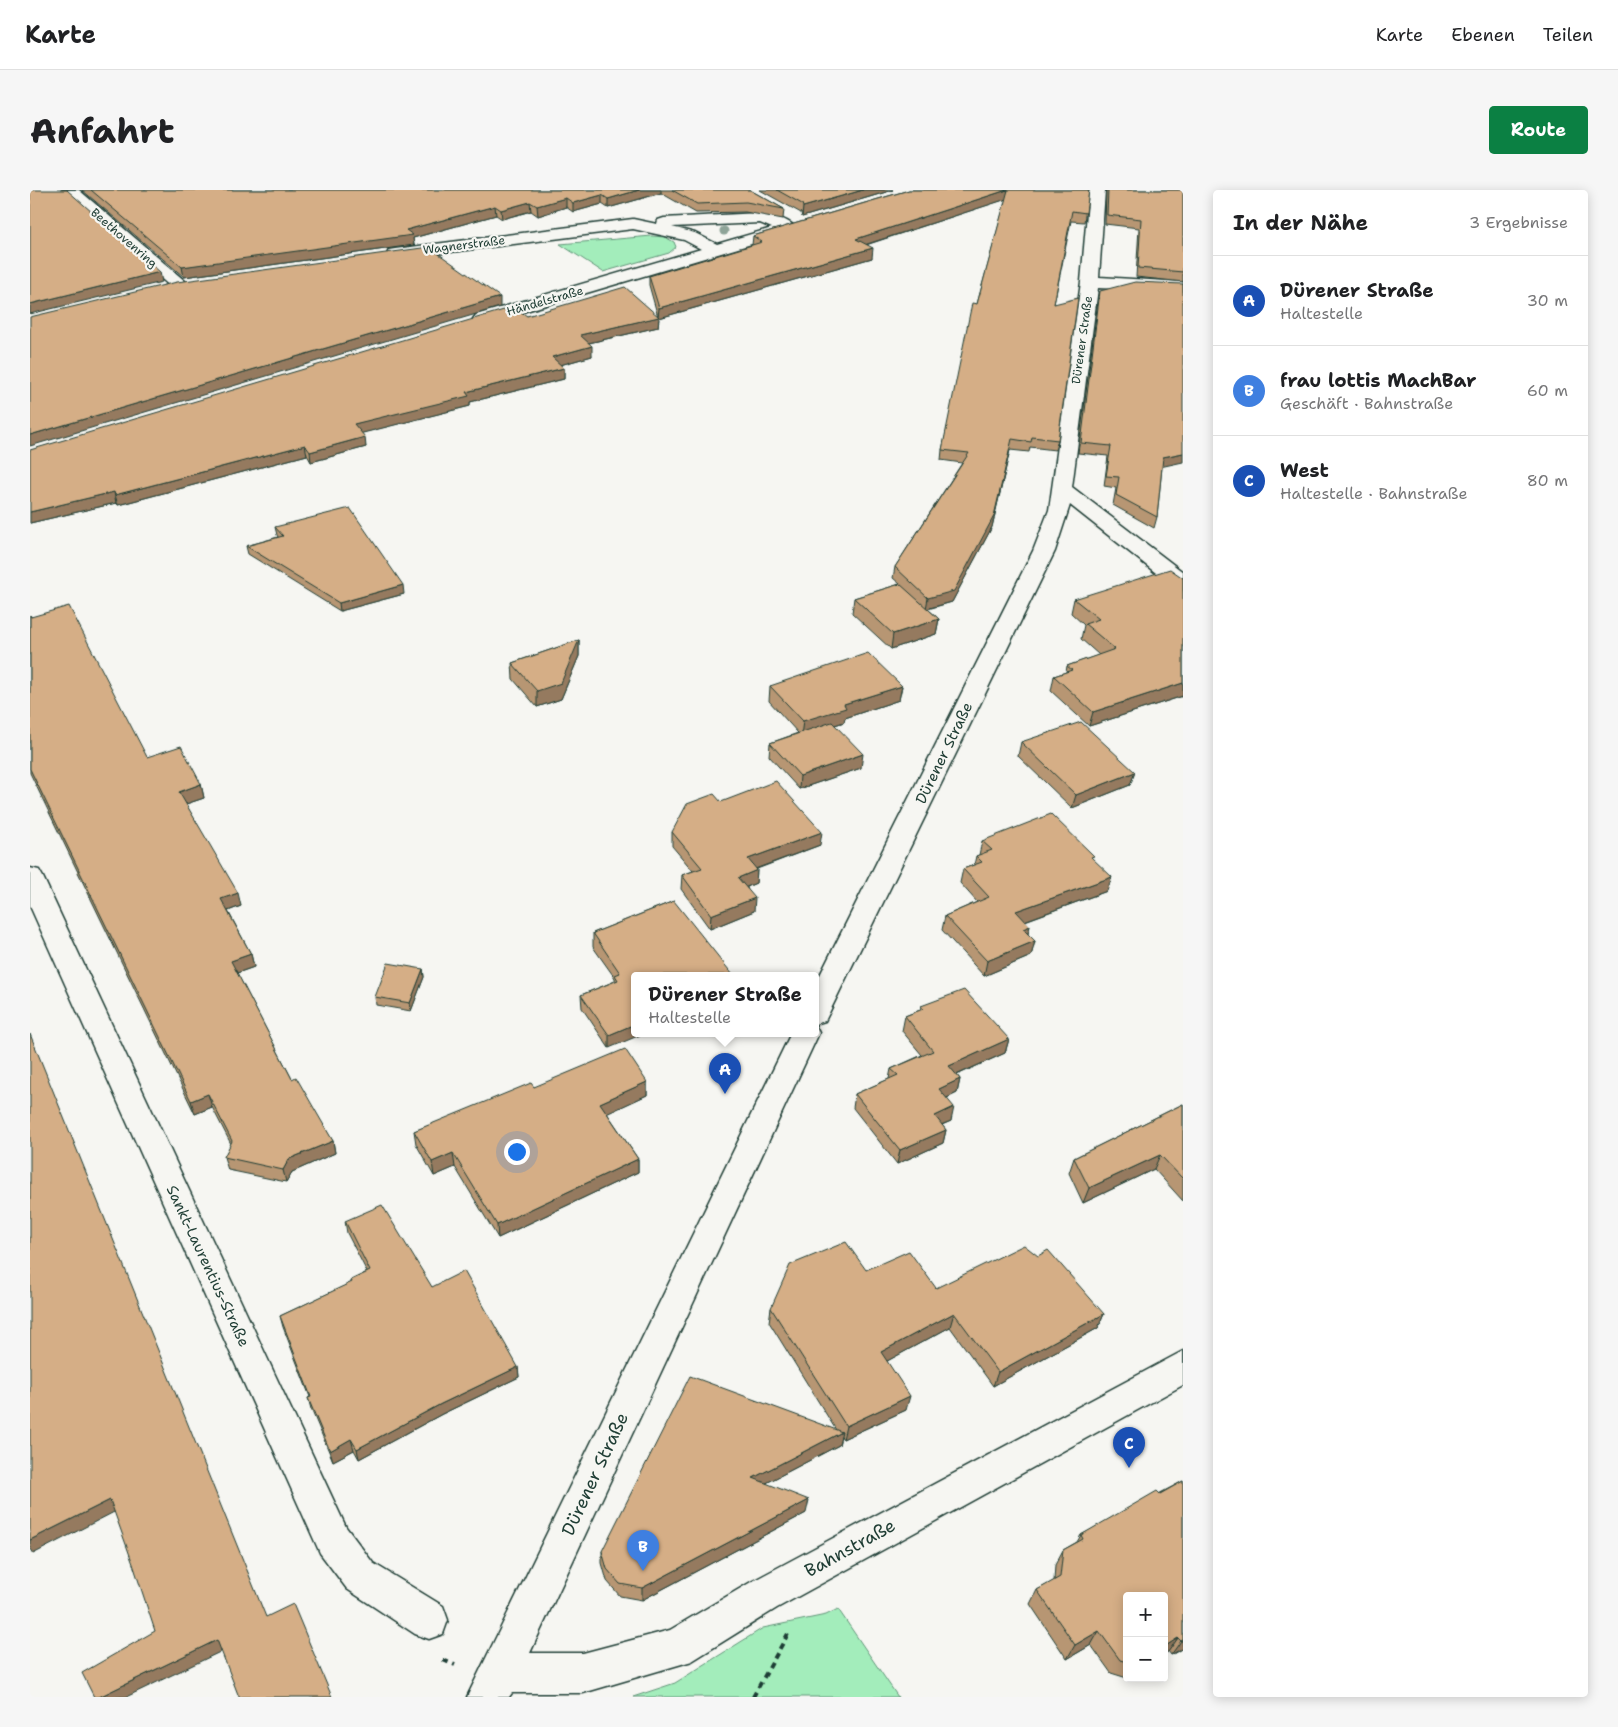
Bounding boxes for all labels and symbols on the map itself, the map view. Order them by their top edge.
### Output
street label: Beethovenring [87,205,161,271]
street label: Wagnerstraße [422,232,506,258]
street label: Händelstraße [505,282,585,320]
street label: Dürener Straße [1068,295,1096,385]
street label: Dürener Straße [911,699,977,807]
pin: A [709,1053,741,1094]
your location [504,1139,530,1165]
street label: Sankt-Laurentius-Straße [162,1182,254,1350]
street label: Dürener Straße [556,1409,634,1539]
pin: C [1113,1427,1145,1468]
street label: Bahnstraße [800,1513,900,1583]
pin: B [627,1530,659,1571]

